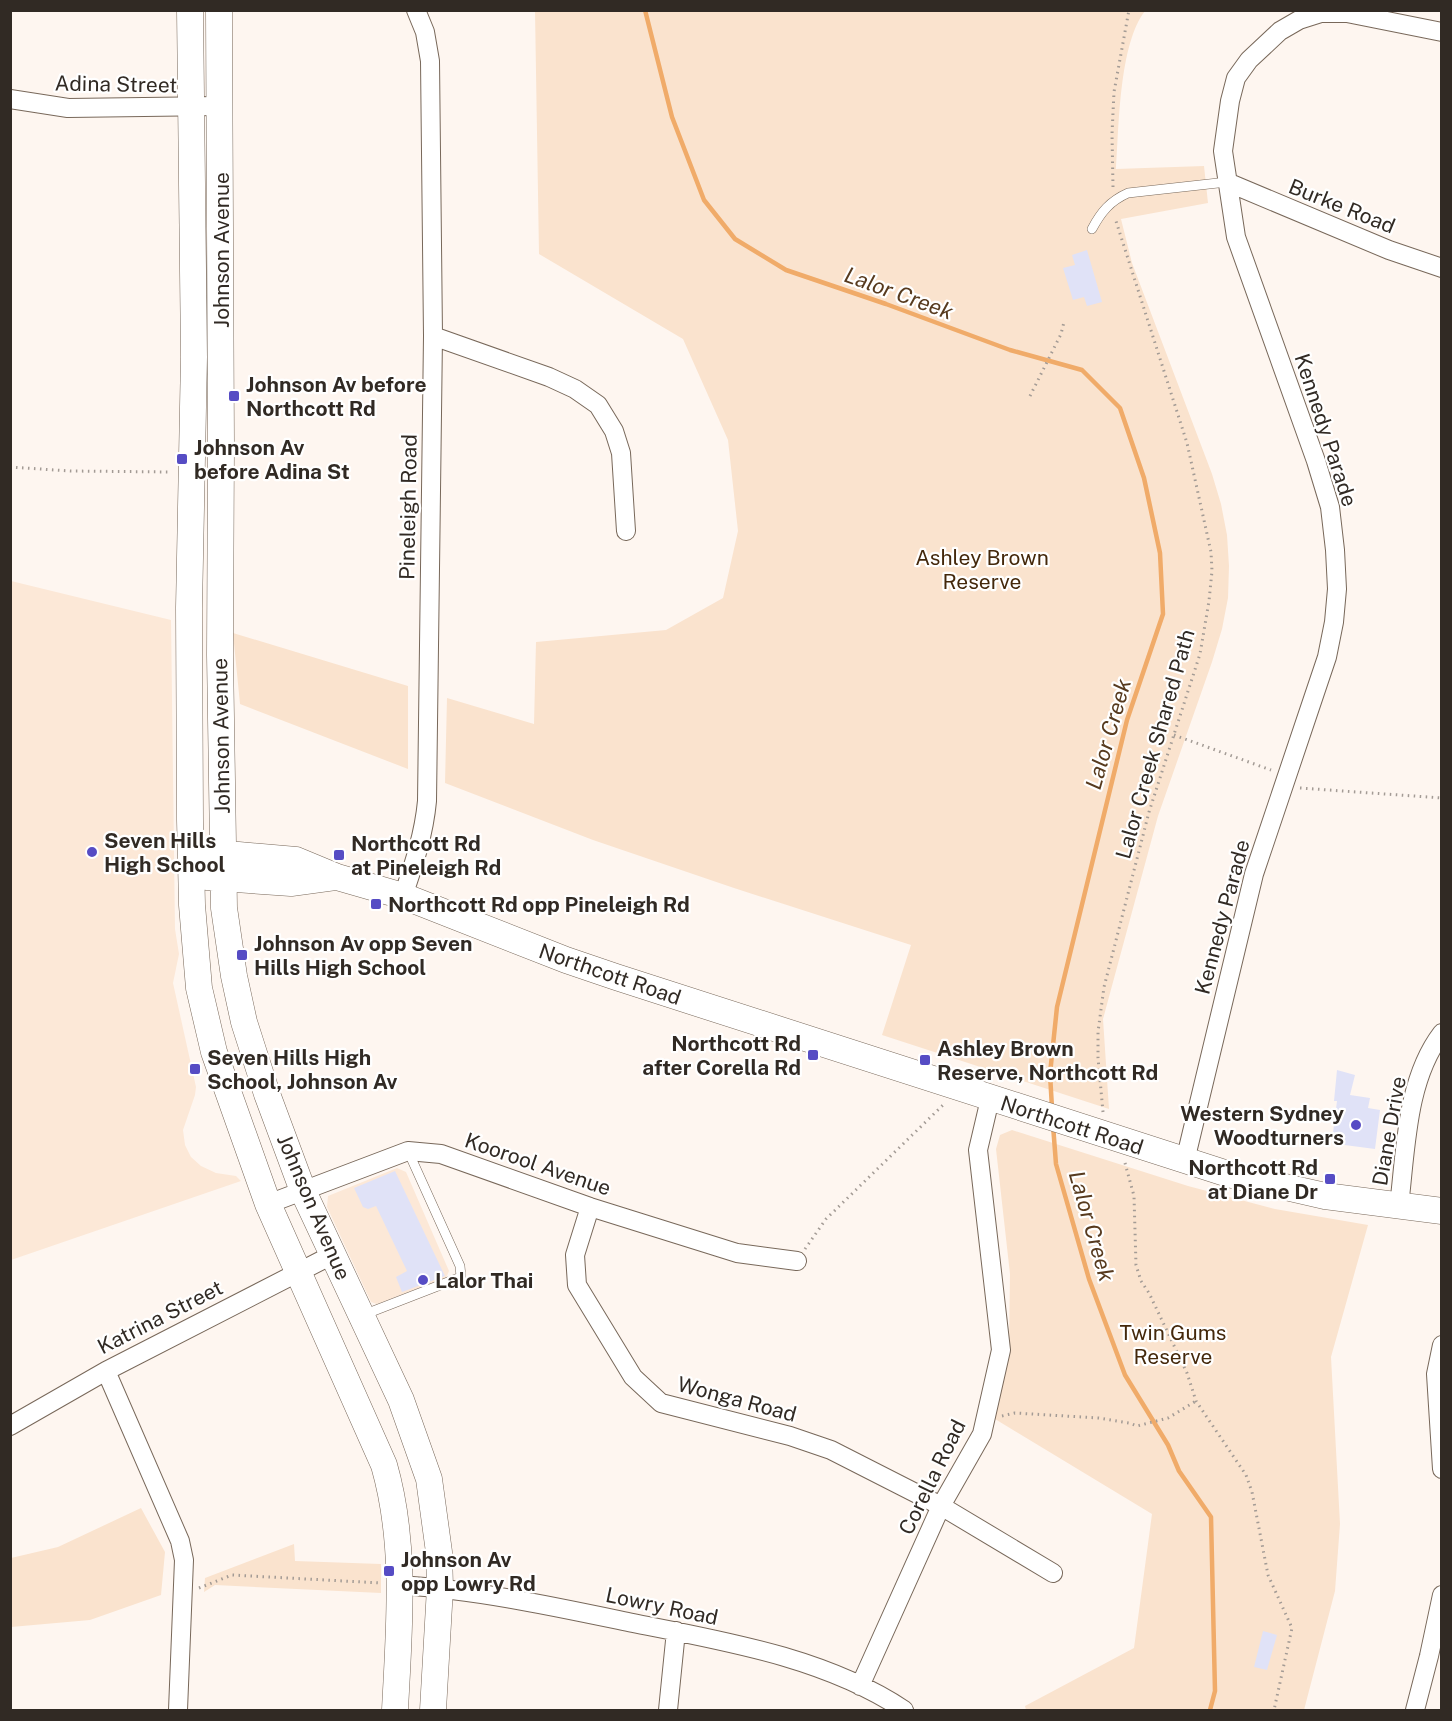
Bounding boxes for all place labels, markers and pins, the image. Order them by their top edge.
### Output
place label: Johnson Av before Northcott Rd [246,372,427,421]
marker: Johnson Av before Northcott Rd [227,389,241,403]
place label: Johnson Av before Adina St [194,435,350,484]
marker: Johnson Av before Adina St [175,452,189,466]
place label: Seven Hills High School [104,828,226,877]
place label: Northcott Rd at Pineleigh Rd [351,831,501,880]
marker: Seven Hills High School [85,845,99,859]
marker: Northcott Rd at Pineleigh Rd [332,848,346,862]
place label: Northcott Rd opp Pineleigh Rd [388,892,690,917]
marker: Northcott Rd opp Pineleigh Rd [369,897,383,911]
place label: Johnson Av opp Seven Hills High School [254,931,472,980]
marker: Johnson Av opp Seven Hills High School [235,948,249,962]
place label: Northcott Rd after Corella Rd [642,1031,801,1080]
place label: Ashley Brown Reserve, Northcott Rd [937,1036,1158,1085]
place label: Seven Hills High School, Johnson Av [207,1045,397,1094]
marker: Northcott Rd after Corella Rd [806,1048,820,1062]
marker: Ashley Brown Reserve, Northcott Rd [918,1053,932,1067]
marker: Seven Hills High School, Johnson Av [188,1062,202,1076]
place label: Western Sydney Woodturners [1180,1101,1344,1150]
marker: Western Sydney Woodturners [1349,1118,1363,1132]
place label: Northcott Rd at Diane Dr [1188,1155,1318,1204]
marker: Northcott Rd at Diane Dr [1323,1172,1337,1186]
place label: Lalor Thai [435,1268,533,1293]
marker: Lalor Thai [416,1273,430,1287]
place label: Johnson Av opp Lowry Rd [401,1547,536,1596]
marker: Johnson Av opp Lowry Rd [382,1564,396,1578]

